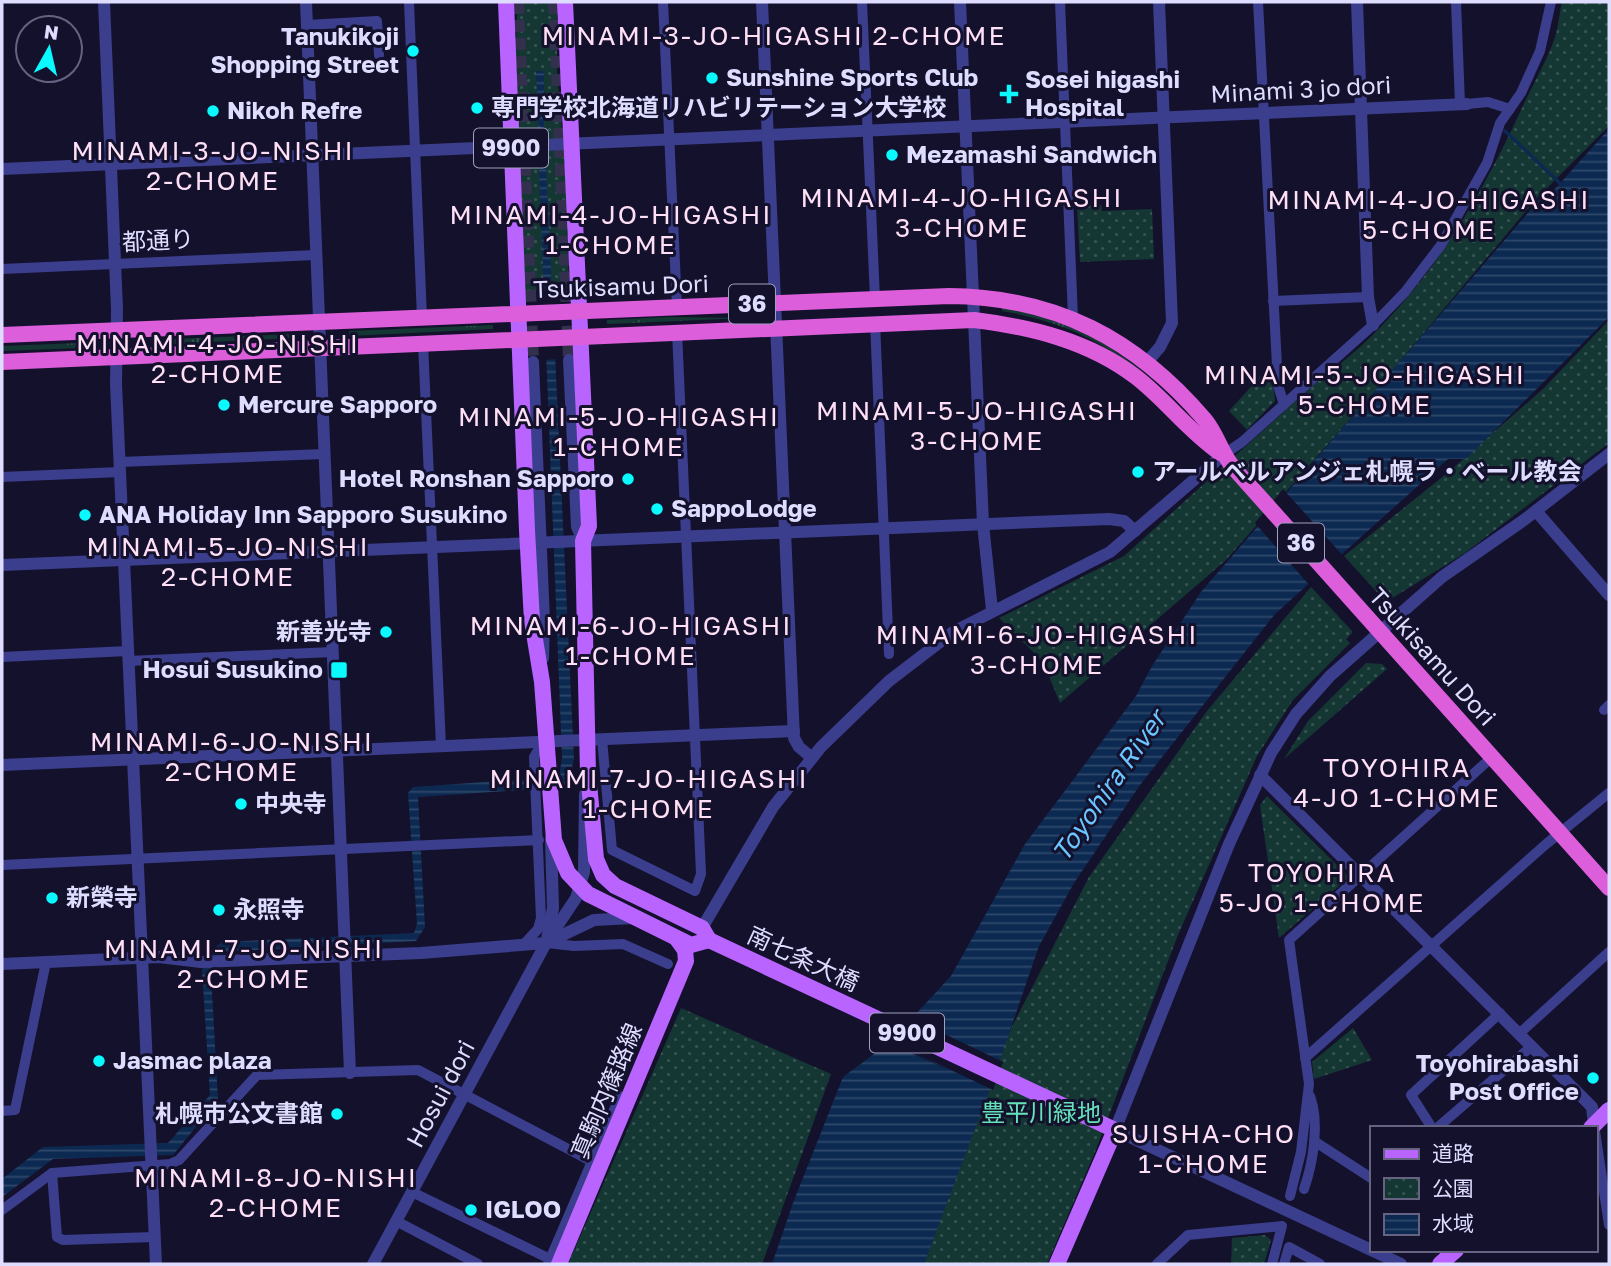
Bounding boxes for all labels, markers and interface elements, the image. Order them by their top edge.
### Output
north arrow [14,14,84,84]
text: N [43,19,60,44]
district label: MINAMI-3-JO-HIGASHI 2-CHOME [542,20,1006,51]
place label: Tanukikoji Shopping Street [210,21,399,78]
marker: Tanukikoji Shopping Street [405,43,421,59]
place label: Sunshine Sports Club [726,62,979,91]
place label: Sosei higashi Hospital [1025,64,1180,121]
street label: Minami 3 jo dori [1210,69,1392,108]
marker: Sunshine Sports Club [704,70,720,86]
marker: Sosei higashi Hospital [999,84,1019,104]
place label: 専門学校北海道リハビリテーション大学校 [491,92,947,121]
place label: Nikoh Refre [227,95,362,124]
marker: 専門学校北海道リハビリテーション大学校 [469,100,485,116]
marker: Nikoh Refre [205,103,221,119]
road number: 9900 [474,128,548,168]
district label: MINAMI-3-JO-NISHI 2-CHOME [71,135,355,196]
place label: Mezamashi Sandwich [906,139,1157,168]
marker: Mezamashi Sandwich [884,147,900,163]
district label: MINAMI-4-JO-HIGASHI 3-CHOME [801,182,1123,243]
district label: MINAMI-4-JO-HIGASHI 5-CHOME [1268,184,1590,245]
district label: MINAMI-4-JO-HIGASHI 1-CHOME [450,199,772,260]
street label: 都通り [121,223,195,256]
street label: Tsukisamu Dori [533,268,709,303]
road number: 36 [729,284,775,324]
district label: MINAMI-4-JO-NISHI 2-CHOME [76,328,360,389]
district label: MINAMI-5-JO-HIGASHI 5-CHOME [1204,359,1526,420]
place label: Mercure Sapporo [238,389,437,418]
district label: MINAMI-5-JO-HIGASHI 3-CHOME [816,395,1138,456]
marker: Mercure Sapporo [216,397,232,413]
district label: MINAMI-5-JO-HIGASHI 1-CHOME [458,401,780,462]
place label: アールベルアンジェ札幌ラ・ベール教会 [1152,456,1582,485]
place label: Hotel Ronshan Sapporo [339,463,614,492]
marker: アールベルアンジェ札幌ラ・ベール教会 [1130,464,1146,480]
marker: Hotel Ronshan Sapporo [620,471,636,487]
place label: SappoLodge [671,493,817,522]
place label: ANA Holiday Inn Sapporo Susukino [99,499,507,528]
marker: SappoLodge [649,501,665,517]
marker: ANA Holiday Inn Sapporo Susukino [77,507,93,523]
road number: 36 [1278,524,1324,562]
district label: MINAMI-5-JO-NISHI 2-CHOME [86,531,370,592]
street label: Tsukisamu Dori [1364,581,1503,731]
district label: MINAMI-6-JO-HIGASHI 1-CHOME [470,610,792,671]
place label: 新善光寺 [276,616,372,645]
district label: MINAMI-6-JO-HIGASHI 3-CHOME [876,619,1198,680]
marker: 新善光寺 [378,624,394,640]
place label: Hosui Susukino [143,654,323,683]
marker: Hosui Susukino [329,660,349,680]
water label: Toyohira River [1045,701,1174,867]
district label: MINAMI-6-JO-NISHI 2-CHOME [90,726,374,787]
district label: TOYOHIRA 4-JO 1-CHOME [1293,752,1501,813]
district label: MINAMI-7-JO-HIGASHI 1-CHOME [489,763,809,824]
place label: 中央寺 [255,788,327,817]
marker: 中央寺 [233,796,249,812]
district label: TOYOHIRA 5-JO 1-CHOME [1219,857,1425,918]
place label: 新榮寺 [66,882,138,911]
marker: 新榮寺 [44,890,60,906]
place label: 永照寺 [233,894,305,923]
marker: 永照寺 [211,902,227,918]
street label: 南七条大橋 [743,919,864,996]
district label: MINAMI-7-JO-NISHI 2-CHOME [104,933,384,994]
road number: 9900 [870,1014,944,1052]
street label: 真駒内篠路線 [564,1018,647,1162]
street label: Hosui dori [399,1035,480,1152]
place label: Jasmac plaza [113,1045,272,1074]
place label: Toyohirabashi Post Office [1416,1048,1579,1105]
marker: Jasmac plaza [91,1053,107,1069]
marker: Toyohirabashi Post Office [1585,1070,1601,1086]
park label: 豊平川緑地 [981,1097,1101,1126]
place label: 札幌市公文書館 [155,1098,323,1127]
marker: 札幌市公文書館 [329,1106,345,1122]
district label: SUISHA-CHO 1-CHOME [1112,1118,1296,1179]
legend [1370,1126,1597,1252]
text: 道路 [1432,1140,1474,1166]
district label: MINAMI-8-JO-NISHI 2-CHOME [134,1162,418,1223]
text: 公園 [1432,1175,1474,1201]
place label: IGLOO [485,1194,561,1223]
marker: IGLOO [463,1202,479,1218]
text: 水域 [1432,1210,1474,1236]

